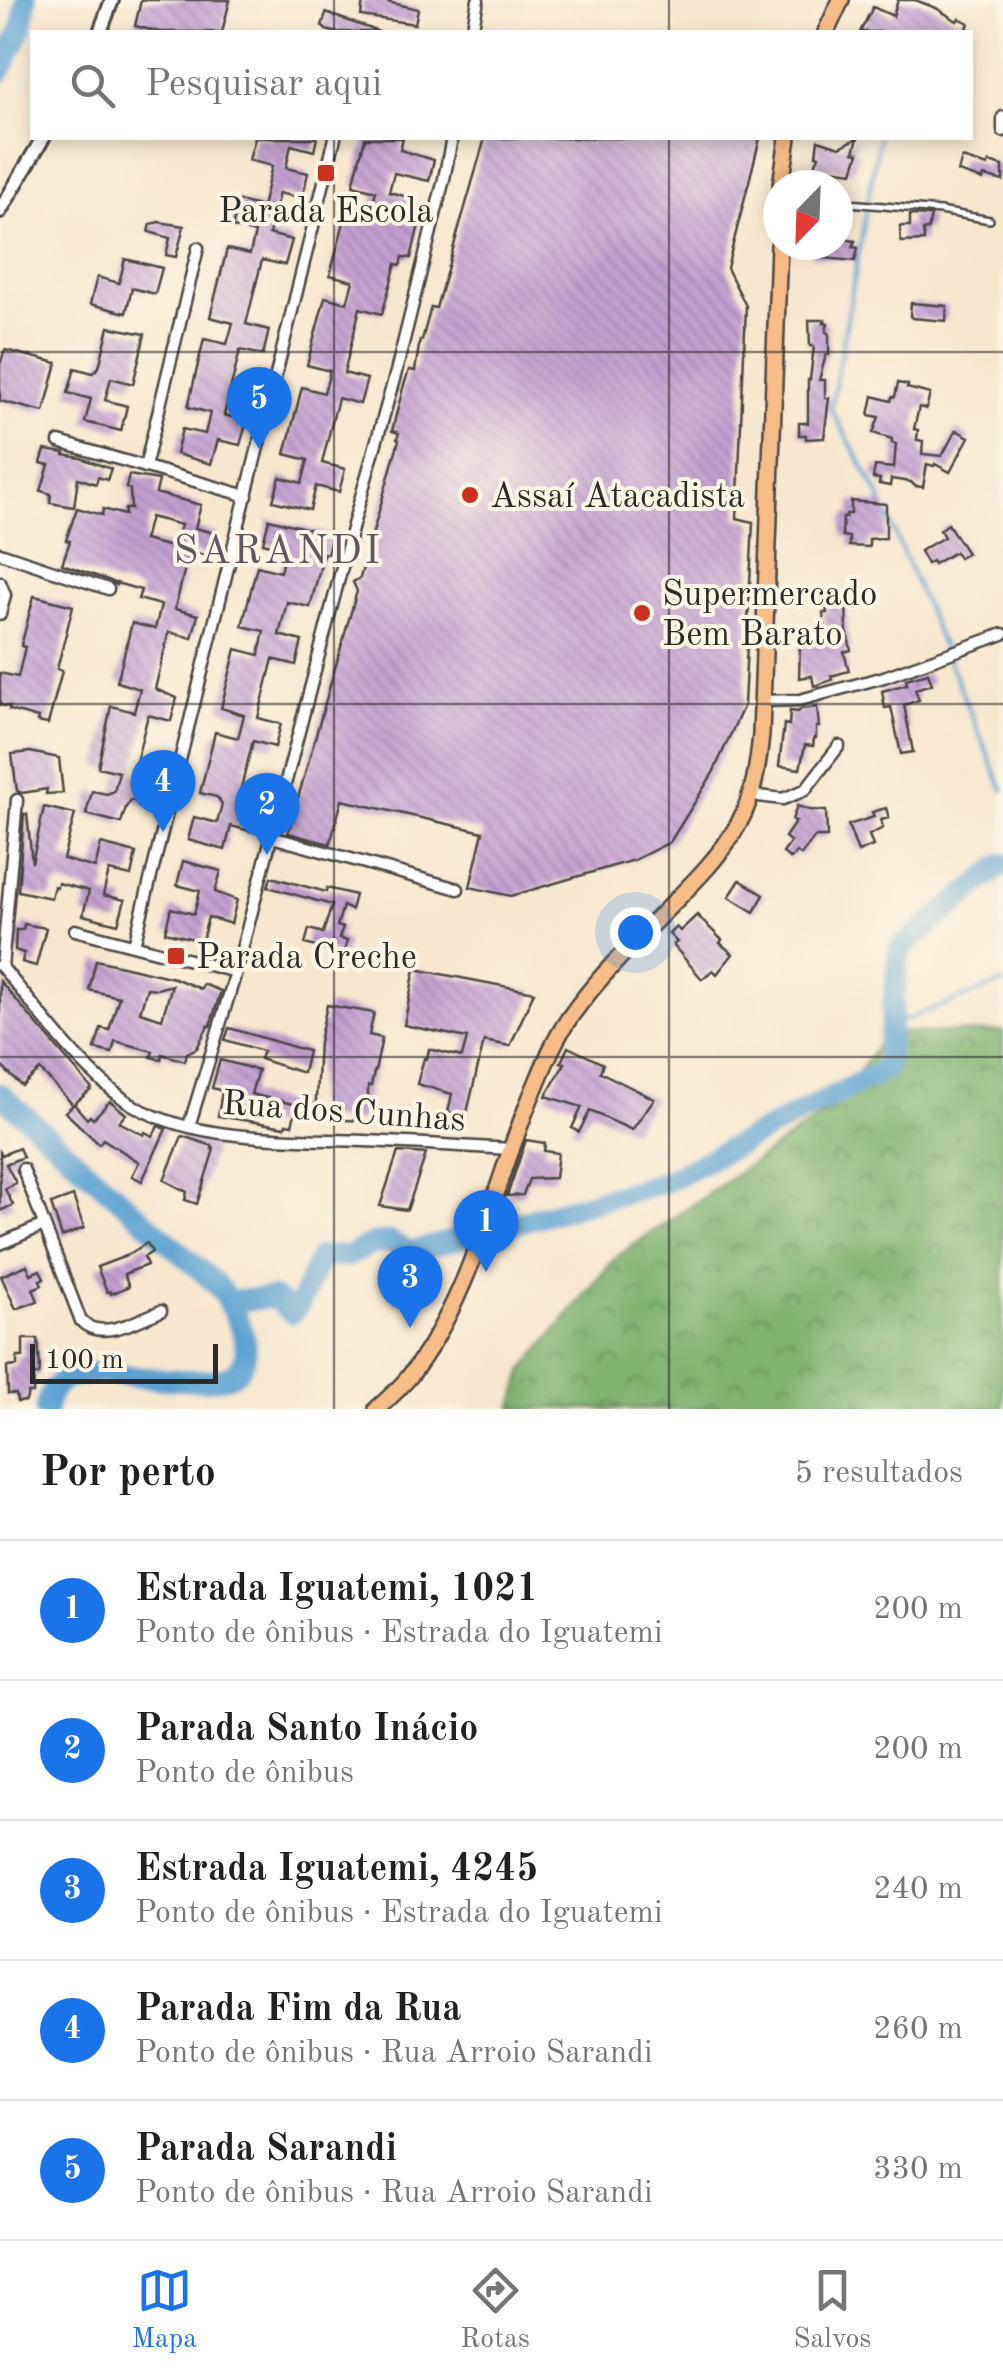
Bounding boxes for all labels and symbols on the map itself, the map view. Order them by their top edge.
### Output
marker: Parada Escola [315,162,337,184]
north arrow [763,170,853,260]
place label: Parada Escola [218,195,434,230]
pin: 5 [226,366,292,449]
place label: Assaí Atacadista [490,480,745,515]
marker: Assaí Atacadista [459,484,481,506]
district label: SARANDI [174,533,382,573]
place label: Supermercado Bem Barato [662,578,877,653]
marker: Supermercado Bem Barato [631,602,653,624]
pin: 4 [130,750,196,832]
pin: 2 [234,772,300,855]
your location [610,907,661,958]
place label: Parada Creche [196,941,417,976]
marker: Parada Creche [165,945,187,967]
street label: Rua dos Cunhas [221,1087,467,1138]
pin: 1 [454,1190,518,1272]
pin: 3 [378,1246,442,1328]
scale bar [30,1339,218,1384]

